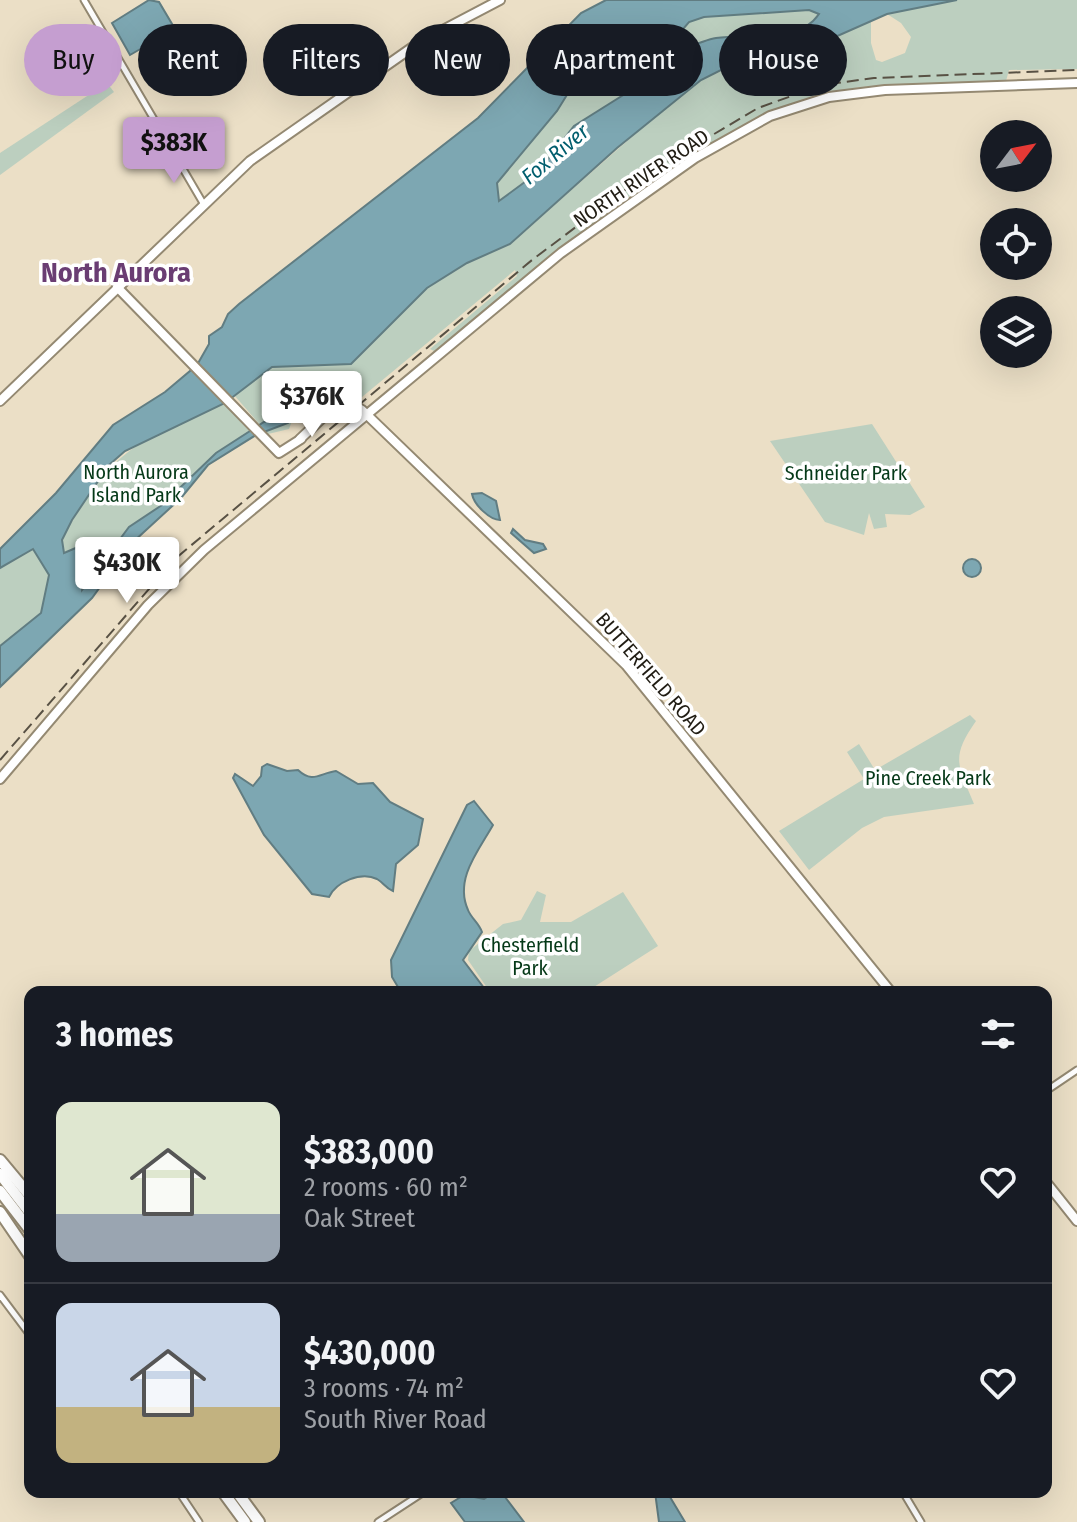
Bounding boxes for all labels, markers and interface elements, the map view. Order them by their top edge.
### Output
chip: Buy [24,24,122,96]
chip: Rent [138,24,247,96]
chip: Filters [263,24,389,96]
chip: New [405,24,510,96]
chip: Apartment [526,24,703,96]
chip: House [719,24,847,96]
pin: $383K [118,117,230,185]
water label: Fox River [516,117,595,190]
north arrow [980,120,1052,192]
map controls [980,120,1052,368]
street label: NORTH RIVER ROAD [569,124,713,232]
text: $383K [141,127,207,158]
button: locate [980,208,1052,280]
district label: North Aurora [41,256,191,289]
button: layers [980,296,1052,368]
pin: $376K [256,371,368,439]
text: $376K [280,381,344,412]
park label: North Aurora Island Park [83,460,189,507]
park label: Schneider Park [785,461,908,485]
pin: $430K [71,537,183,605]
text: $430K [93,547,161,578]
street label: BUTTERFIELD ROAD [591,608,711,740]
park label: Pine Creek Park [865,766,992,790]
park label: Chesterfield Park [481,933,579,980]
icon: filters [976,1012,1020,1056]
text: 3 homes [56,1014,173,1055]
text: $383,000 [304,1131,434,1172]
icon: home [120,1134,216,1230]
icon: heart [976,1160,1020,1204]
text: 2 rooms · 60 m² [304,1172,468,1203]
text: Oak Street [304,1203,415,1234]
text: $430,000 [304,1332,436,1373]
icon: home [120,1335,216,1431]
icon: heart [976,1361,1020,1405]
text: 3 rooms · 74 m² [304,1373,464,1404]
text: South River Road [304,1404,487,1435]

